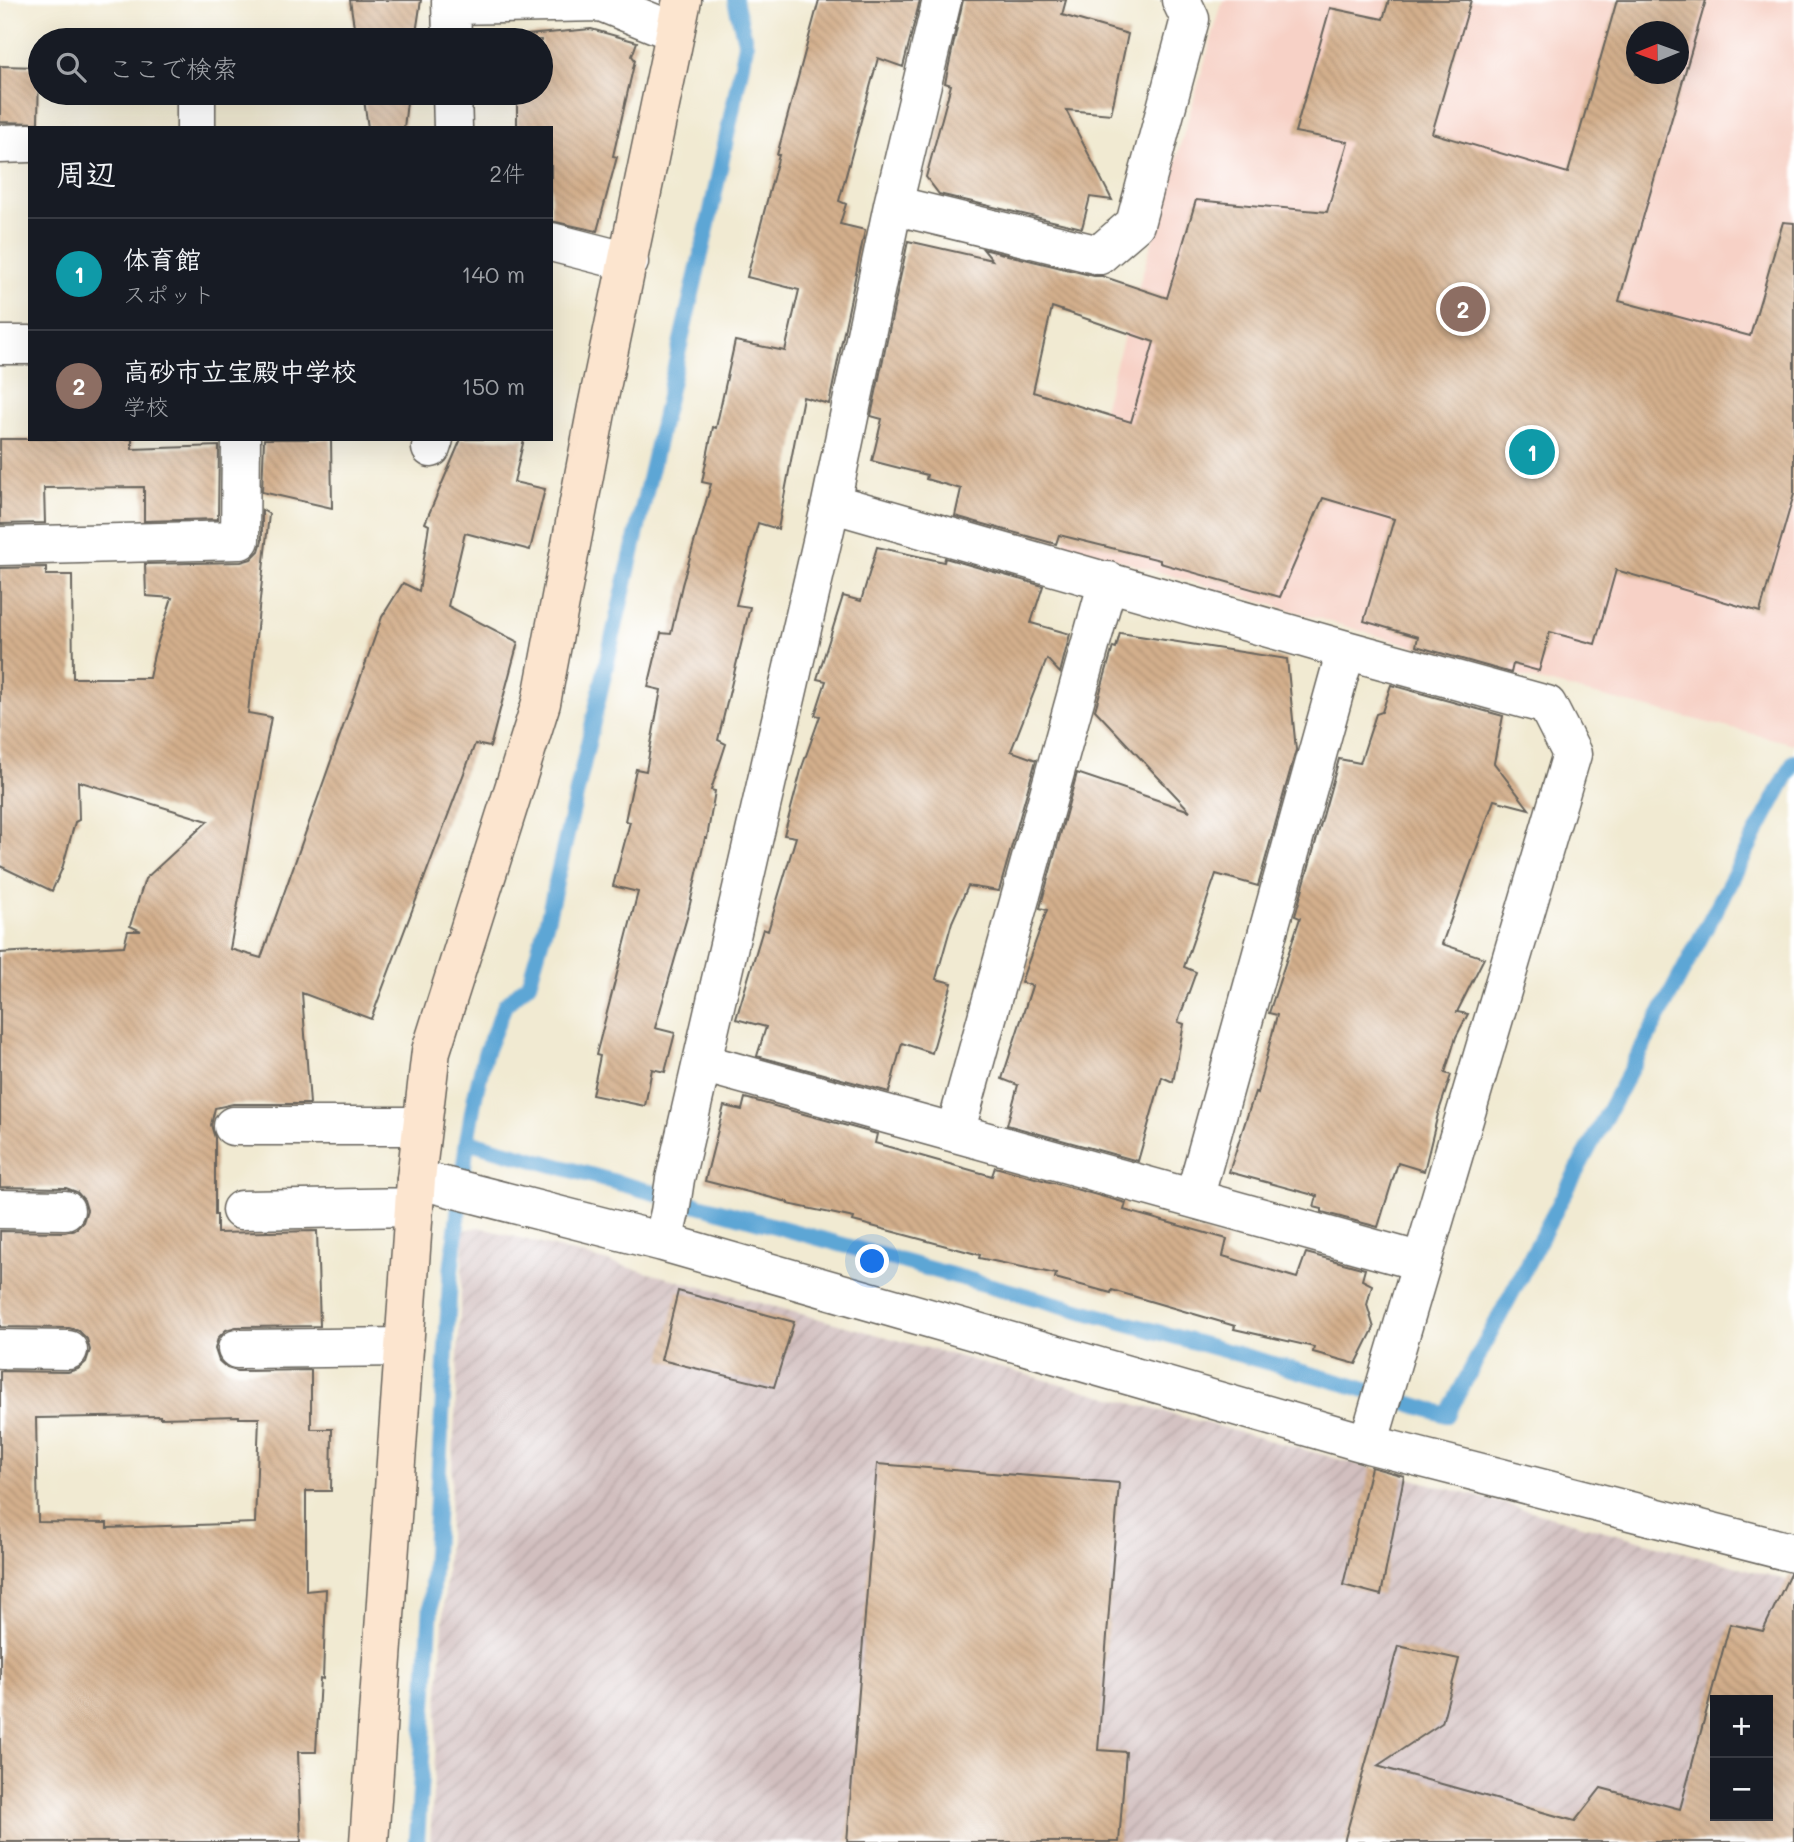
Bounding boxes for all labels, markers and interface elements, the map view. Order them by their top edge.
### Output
north arrow [1626,21,1689,84]
search box [28,28,553,105]
icon: search [52,48,90,86]
text: ここで検索 [108,51,238,85]
text: 周辺 [56,153,116,193]
text: 2件 [489,158,525,188]
text: 体育館 [123,242,201,276]
text: 1 [74,259,84,289]
text: 140 m [461,259,525,289]
text: スポット [123,279,215,309]
pin: 2 [1440,283,1486,335]
text: 高砂市立宝殿中学校 [123,354,357,388]
text: 2 [73,371,85,401]
text: 150 m [461,371,525,401]
text: 学校 [123,391,169,421]
pin: 1 [1509,426,1555,478]
your location [855,1244,889,1278]
map controls [1710,1695,1773,1821]
button: + [1710,1695,1773,1758]
button: − [1710,1758,1773,1821]

